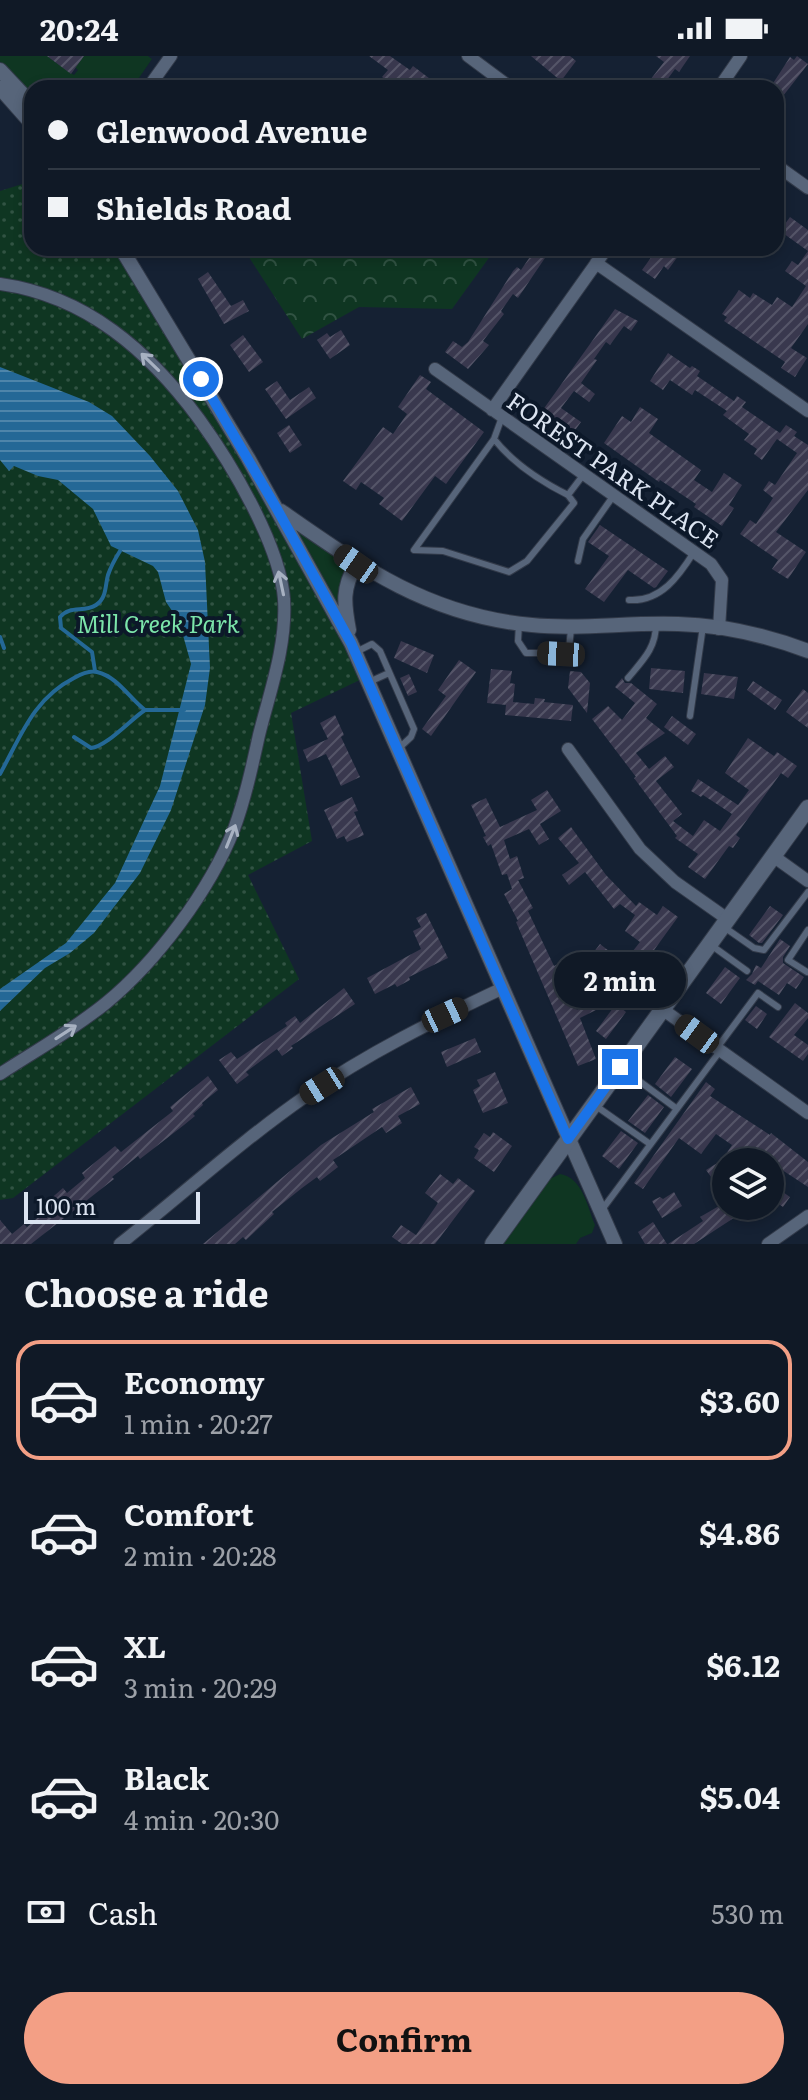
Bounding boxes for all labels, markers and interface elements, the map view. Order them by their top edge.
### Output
text: 20:24 [40,6,119,50]
text: Glenwood Avenue [96,108,367,152]
text: Shields Road [96,185,291,229]
one-way arrow [141,353,160,372]
route start [183,361,219,397]
street label: FOREST PARK PLACE [501,382,727,556]
car [329,540,383,588]
one-way arrow [273,571,288,596]
park label: Mill Creek Park [76,605,240,640]
car [536,641,586,667]
one-way arrow [224,824,239,849]
callout: 2 min [554,951,686,1007]
text: 2 min [584,960,656,999]
car [418,994,472,1036]
car [671,1010,723,1058]
one-way arrow [54,1024,76,1040]
route end [602,1049,638,1085]
car [295,1063,349,1109]
map controls [712,1148,784,1220]
button: layers [712,1148,784,1220]
scale bar [24,1188,200,1224]
text: 100 m [36,1189,96,1222]
text: Choose a ride [24,1265,269,1318]
text: Economy [124,1359,264,1403]
icon: car [28,1364,100,1436]
text: $3.60 [700,1378,780,1422]
text: 1 min · 20:27 [124,1403,273,1442]
text: Comfort [124,1491,254,1535]
icon: car [28,1496,100,1568]
text: $4.86 [699,1510,780,1554]
text: 2 min · 20:28 [124,1535,277,1574]
text: XL [124,1623,166,1667]
icon: car [28,1628,100,1700]
text: $6.12 [706,1642,780,1686]
text: 3 min · 20:29 [124,1667,277,1706]
text: Black [124,1755,209,1799]
icon: car [28,1760,100,1832]
text: $5.04 [699,1774,780,1818]
text: 4 min · 20:30 [124,1799,279,1838]
icon: cash [24,1890,68,1934]
text: Cash [88,1890,158,1934]
text: 530 m [711,1893,784,1932]
button: Confirm [24,1992,784,2084]

